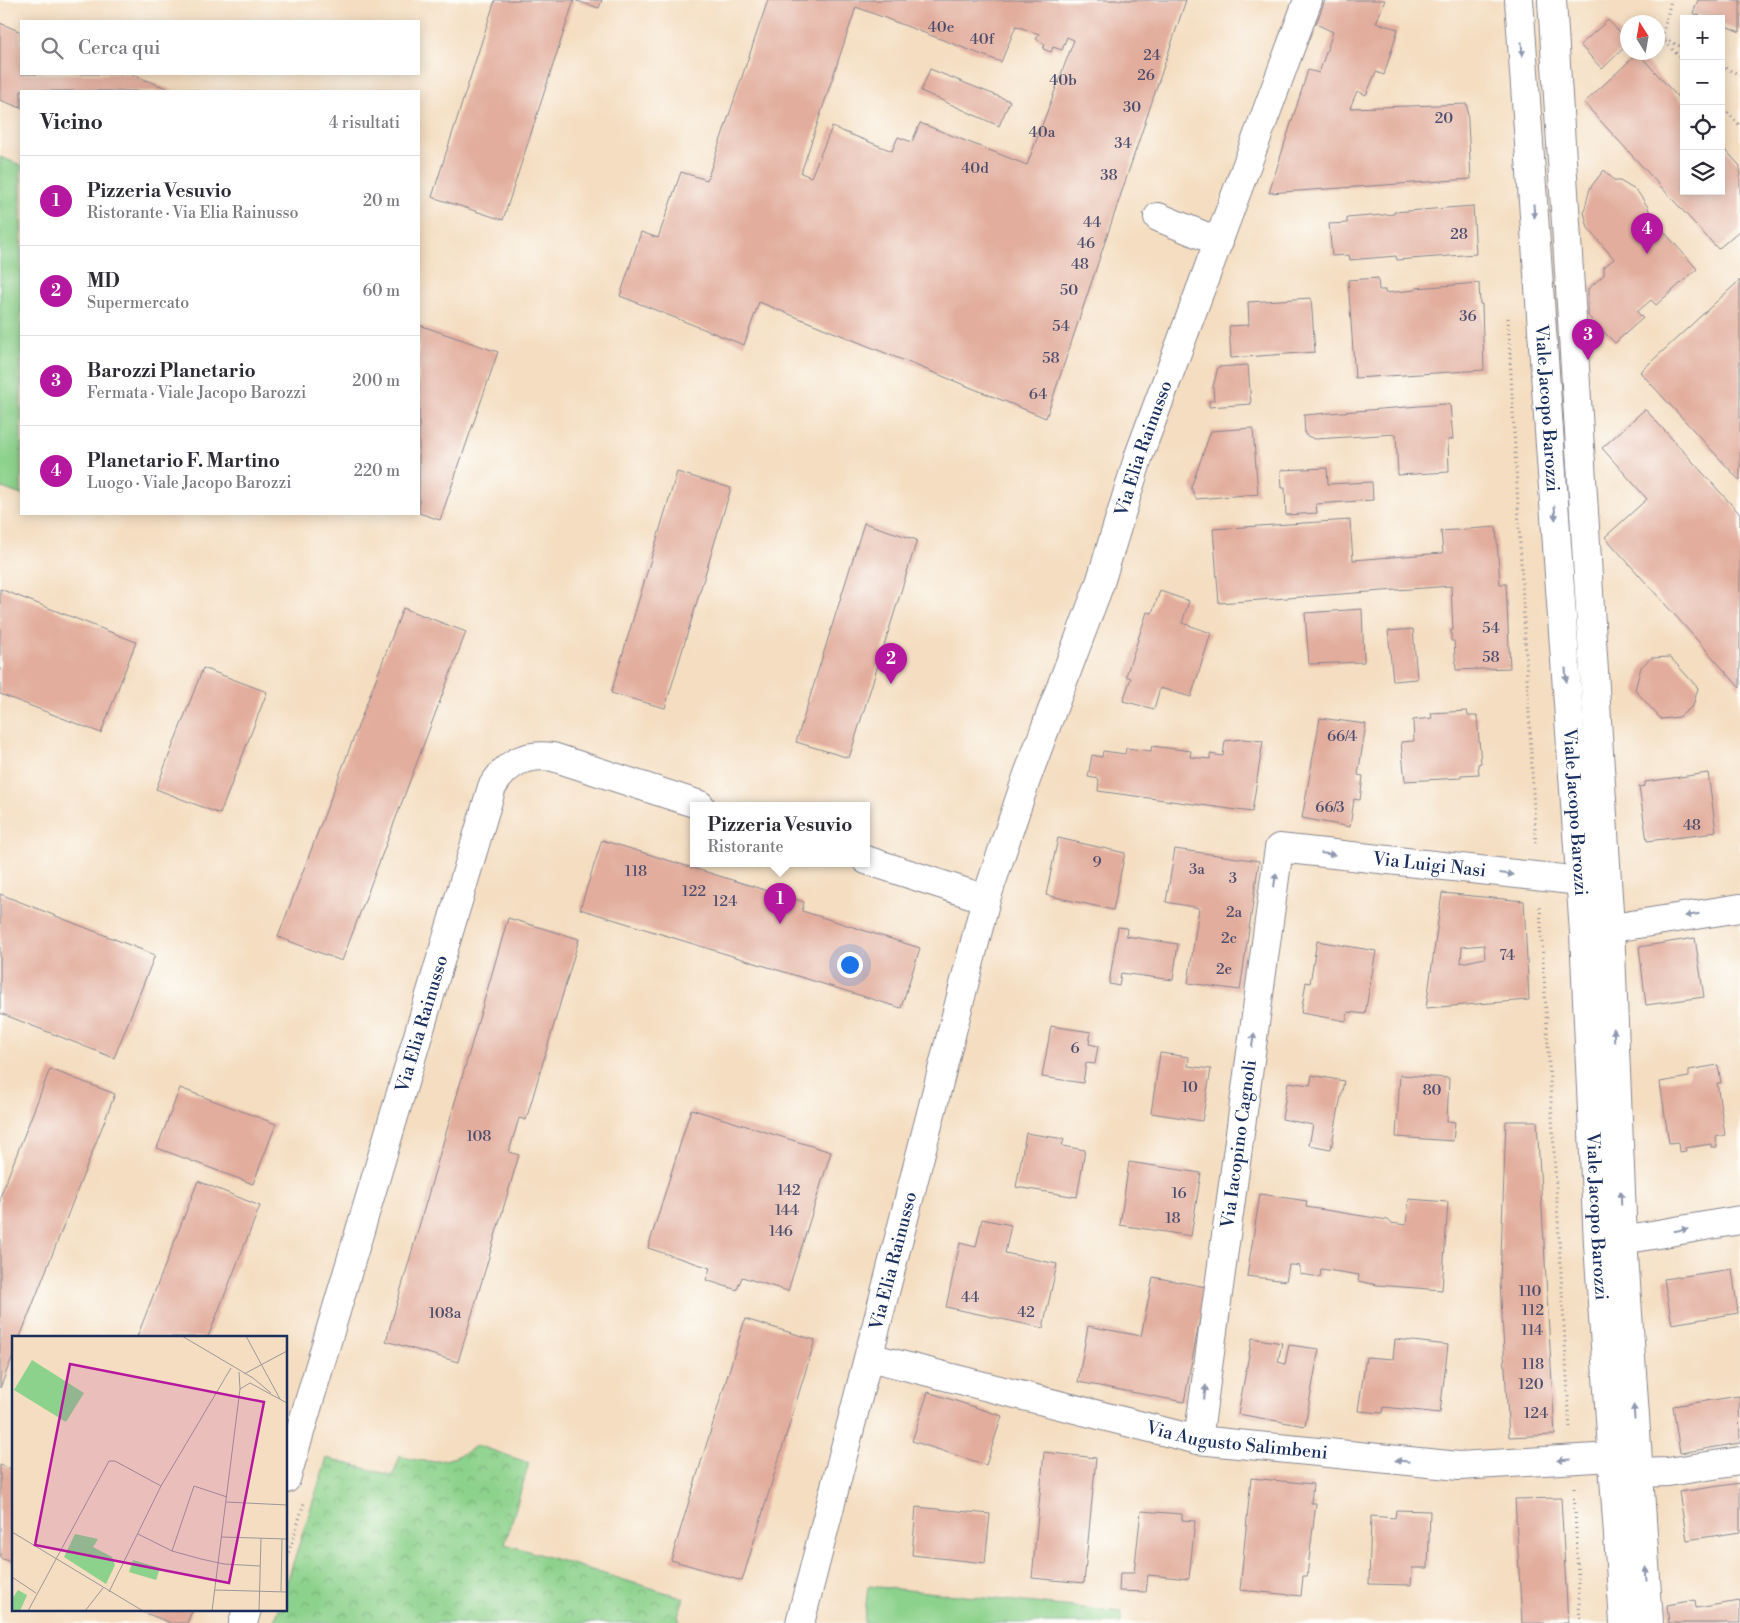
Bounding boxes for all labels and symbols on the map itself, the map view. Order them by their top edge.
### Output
north arrow [1620,15,1665,60]
house number: 40e [928,18,954,37]
house number: 40f [970,30,995,49]
one-way arrow [1519,41,1527,57]
house number: 24 [1143,46,1161,65]
house number: 26 [1137,66,1155,85]
house number: 40b [1049,71,1077,90]
house number: 30 [1123,98,1141,117]
house number: 20 [1435,109,1453,128]
house number: 40a [1029,123,1056,142]
house number: 34 [1114,134,1132,153]
house number: 40d [961,159,989,178]
house number: 38 [1100,166,1118,185]
one-way arrow [1530,203,1538,219]
house number: 44 [1083,213,1101,232]
pin: 4 [1631,213,1663,254]
house number: 28 [1450,225,1468,244]
house number: 46 [1077,234,1095,253]
house number: 48 [1071,255,1089,274]
house number: 50 [1060,281,1078,300]
house number: 36 [1459,307,1477,326]
house number: 54 [1052,317,1070,336]
pin: 3 [1572,319,1604,360]
street label: Viale Jacopo Barozzi [1530,322,1564,493]
house number: 58 [1042,349,1060,368]
street label: Via Elia Rainusso [1110,377,1178,520]
house number: 64 [1029,385,1047,404]
one-way arrow [1551,505,1559,521]
house number: 54 [1482,619,1500,638]
pin: 2 [875,643,907,684]
house number: 58 [1482,648,1500,667]
one-way arrow [1562,667,1570,683]
street label: Viale Jacopo Barozzi [1558,726,1592,897]
house number: 66/4 [1327,727,1357,746]
house number: 66/3 [1315,798,1345,817]
house number: 48 [1683,816,1701,835]
street label: Via Luigi Nasi [1371,847,1487,883]
one-way arrow [1320,850,1336,858]
house number: 9 [1092,853,1102,872]
house number: 3a [1189,860,1205,879]
house number: 118 [625,862,647,881]
house number: 3 [1229,869,1237,888]
one-way arrow [1499,870,1515,878]
one-way arrow [1271,871,1279,887]
house number: 122 [682,882,706,901]
pin: 1 [764,883,796,924]
house number: 124 [713,892,737,911]
house number: 2a [1226,903,1242,922]
one-way arrow [1683,912,1699,920]
house number: 2c [1221,929,1237,948]
house number: 74 [1499,946,1515,965]
your location [837,952,863,978]
street label: Via Elia Rainusso [390,953,453,1096]
house number: 2e [1216,960,1232,979]
one-way arrow [1610,1027,1618,1043]
one-way arrow [1249,1032,1257,1048]
house number: 6 [1070,1039,1080,1058]
street label: Via Iacopino Cagnoli [1216,1058,1262,1230]
house number: 10 [1182,1078,1198,1097]
house number: 80 [1422,1081,1442,1100]
house number: 108 [466,1127,492,1146]
street label: Viale Jacopo Barozzi [1581,1131,1613,1301]
house number: 142 [777,1181,801,1200]
house number: 16 [1171,1184,1187,1203]
street label: Via Elia Rainusso [864,1189,922,1334]
one-way arrow [1617,1189,1625,1205]
house number: 144 [775,1201,799,1220]
house number: 18 [1165,1209,1181,1228]
house number: 146 [769,1222,793,1241]
one-way arrow [1673,1226,1689,1234]
house number: 110 [1519,1282,1541,1301]
house number: 44 [961,1288,979,1307]
house number: 112 [1522,1301,1544,1320]
house number: 42 [1017,1303,1035,1322]
house number: 108a [429,1304,462,1323]
house number: 114 [1521,1321,1543,1340]
inset map [12,1336,288,1610]
house number: 118 [1522,1355,1544,1374]
house number: 120 [1518,1375,1544,1394]
one-way arrow [1201,1384,1209,1400]
house number: 124 [1524,1404,1548,1423]
one-way arrow [1630,1404,1638,1420]
street label: Via Augusto Salimbeni [1143,1416,1329,1465]
one-way arrow [1394,1456,1410,1464]
one-way arrow [1556,1457,1572,1465]
one-way arrow [1641,1566,1649,1582]

